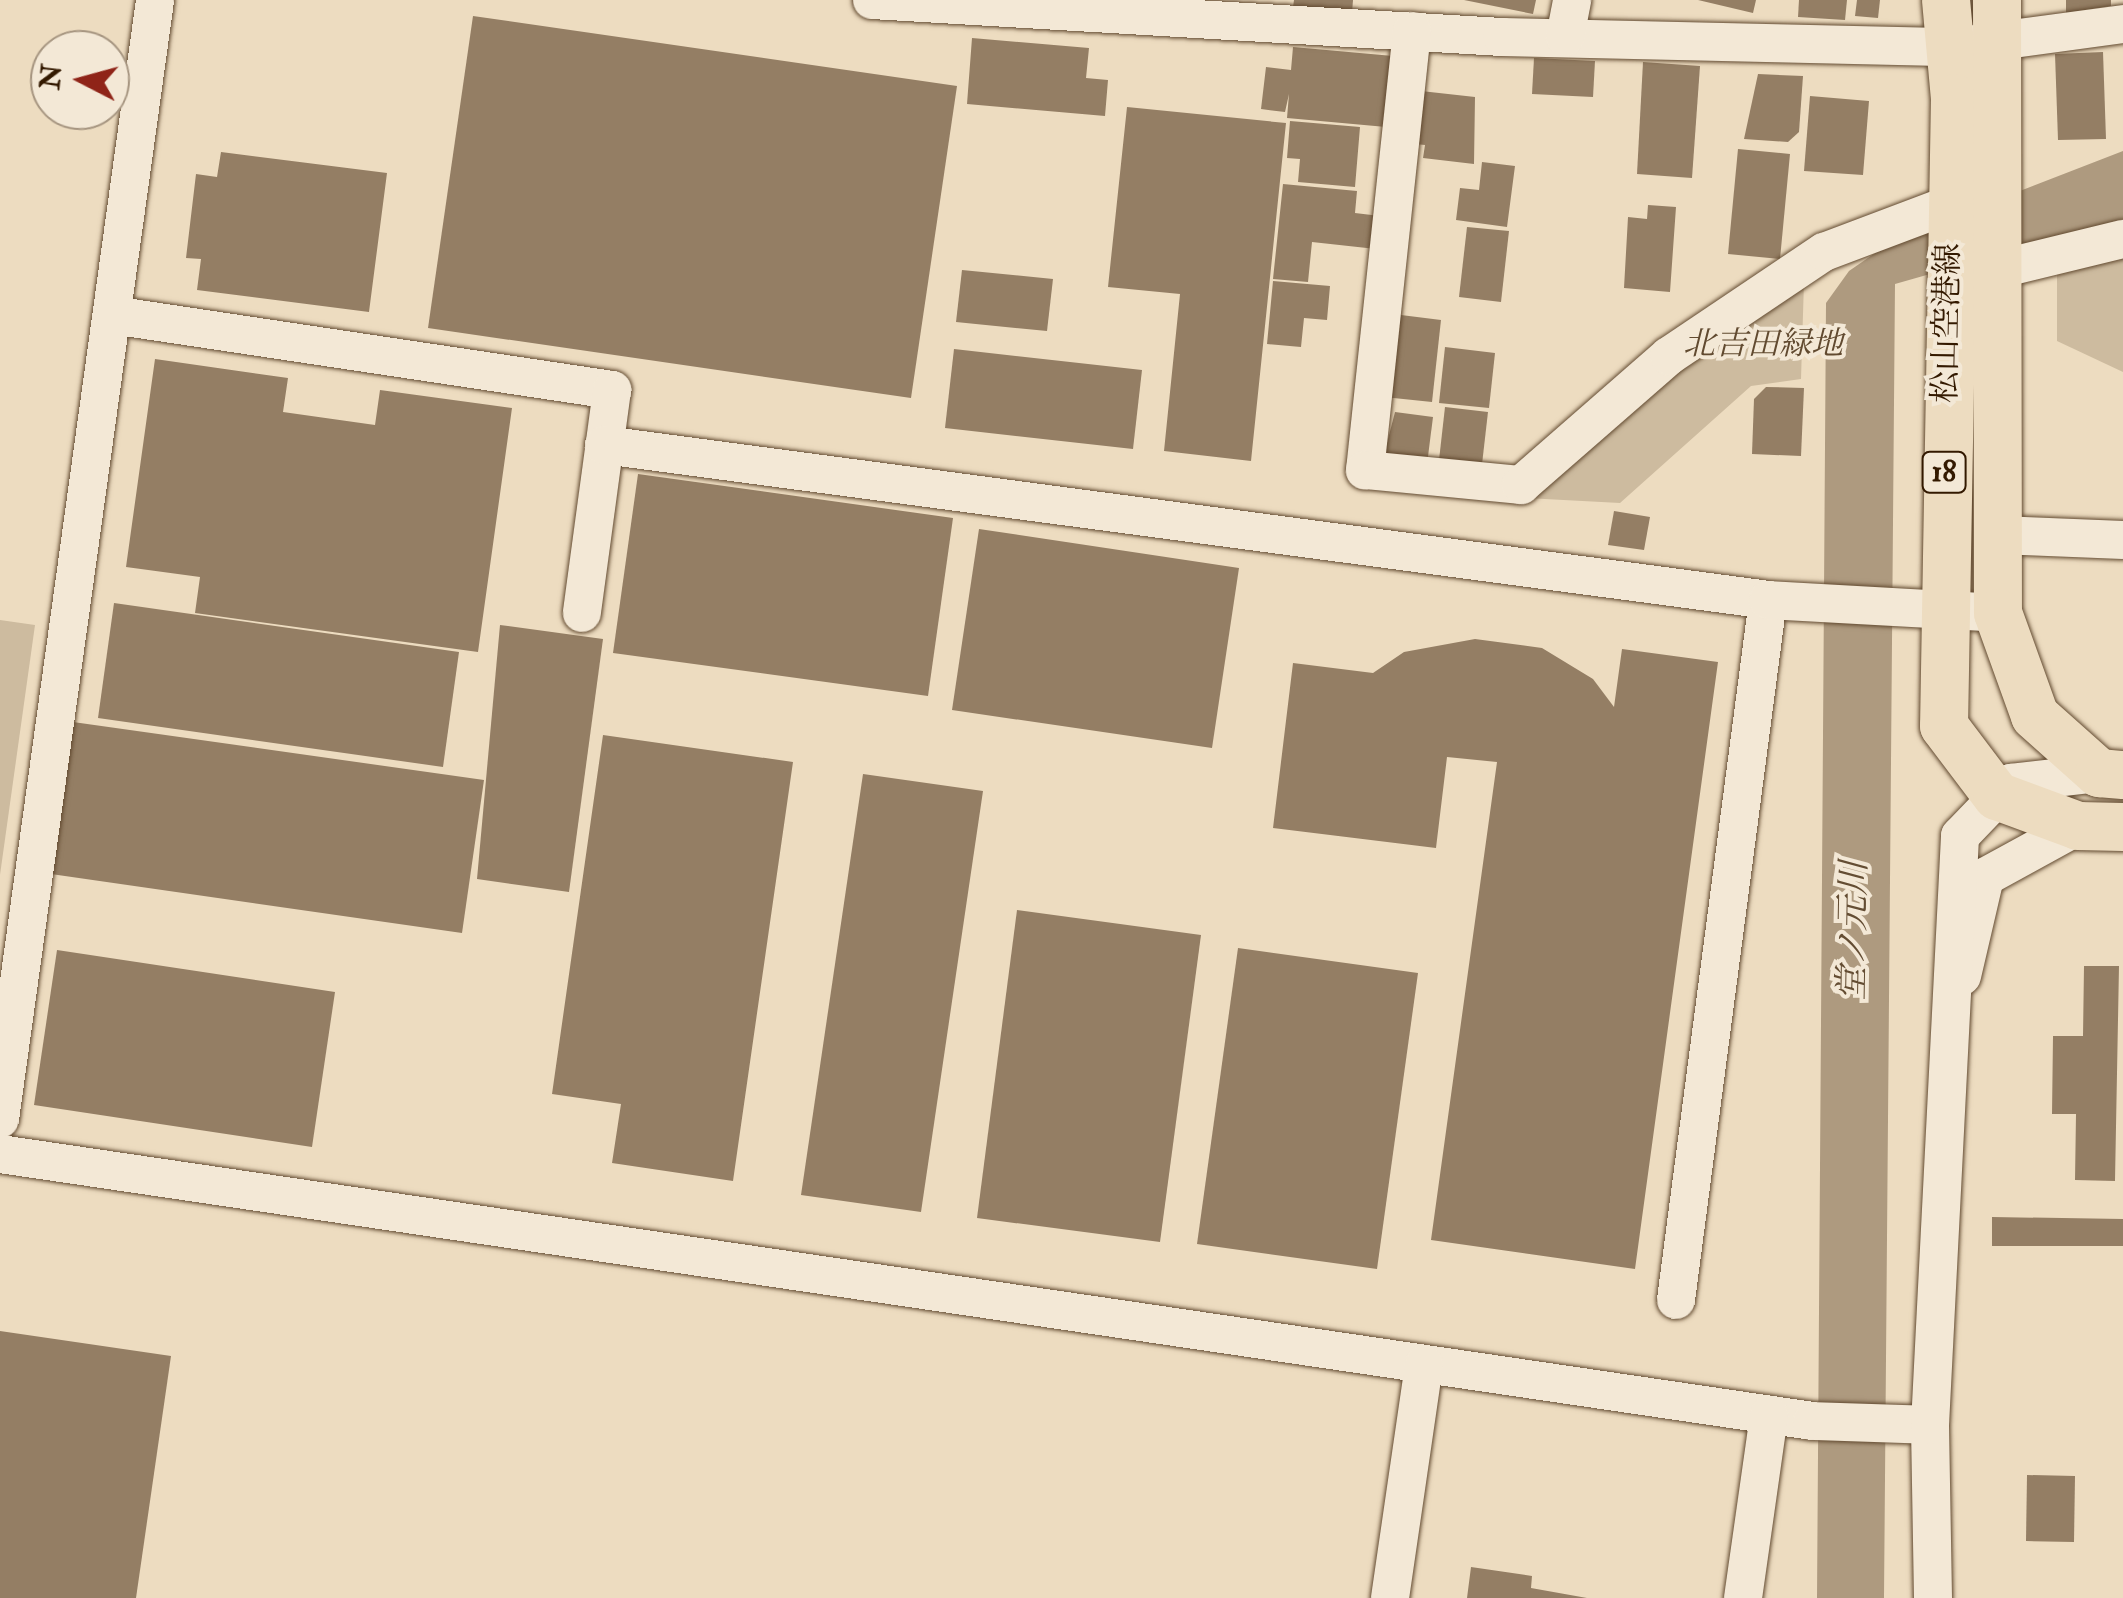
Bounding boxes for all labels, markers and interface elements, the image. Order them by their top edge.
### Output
north arrow [30,30,130,130]
text: N [33,63,70,91]
street label: 松山空港線 [1926,243,1968,403]
park label: 北吉田緑地 [1683,325,1843,363]
road number: 18 [1922,447,1966,497]
water label: 堂ノ元川 [1831,861,1875,1001]

